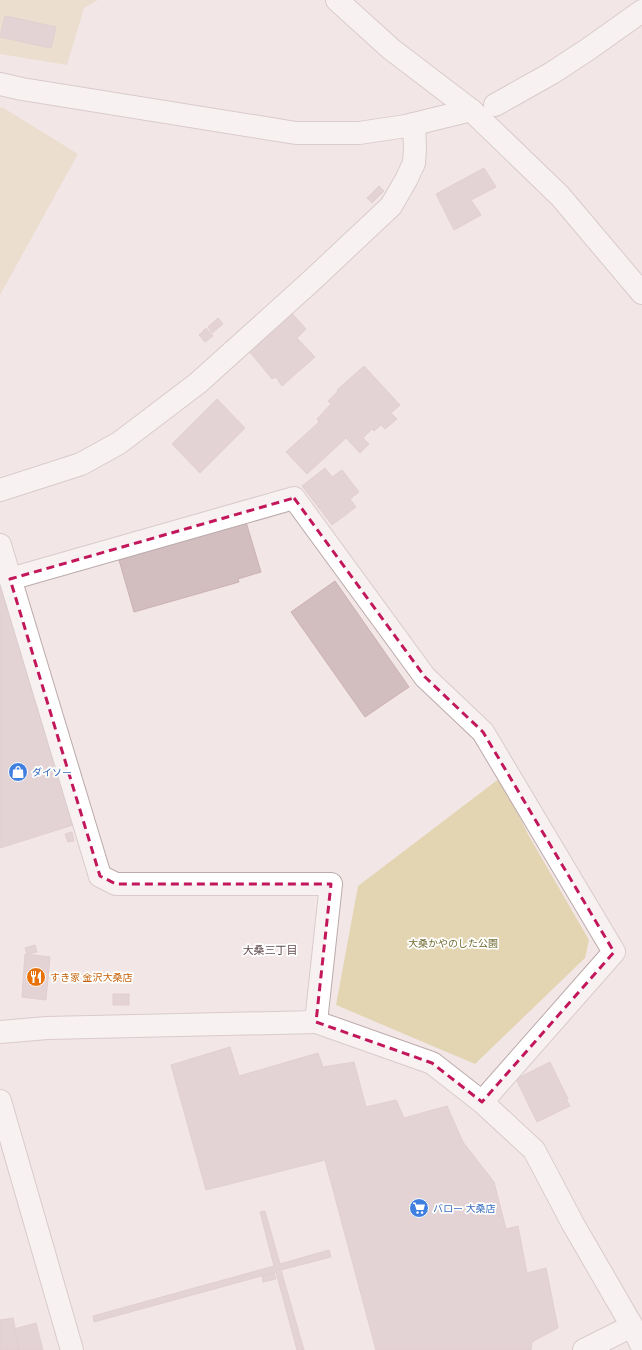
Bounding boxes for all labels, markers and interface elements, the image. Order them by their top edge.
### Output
shop icon: ダイソー [7,761,29,783]
place label: ダイソー [32,766,72,779]
park label: 大桑かやのした公園 [408,937,498,950]
district label: 大桑三丁目 [243,944,298,957]
restaurant icon: すき家 金沢大桑店 [25,966,47,988]
place label: すき家 金沢大桑店 [50,971,132,984]
supermarket icon: バロー 大桑店 [408,1197,430,1219]
place label: バロー 大桑店 [433,1202,495,1215]

